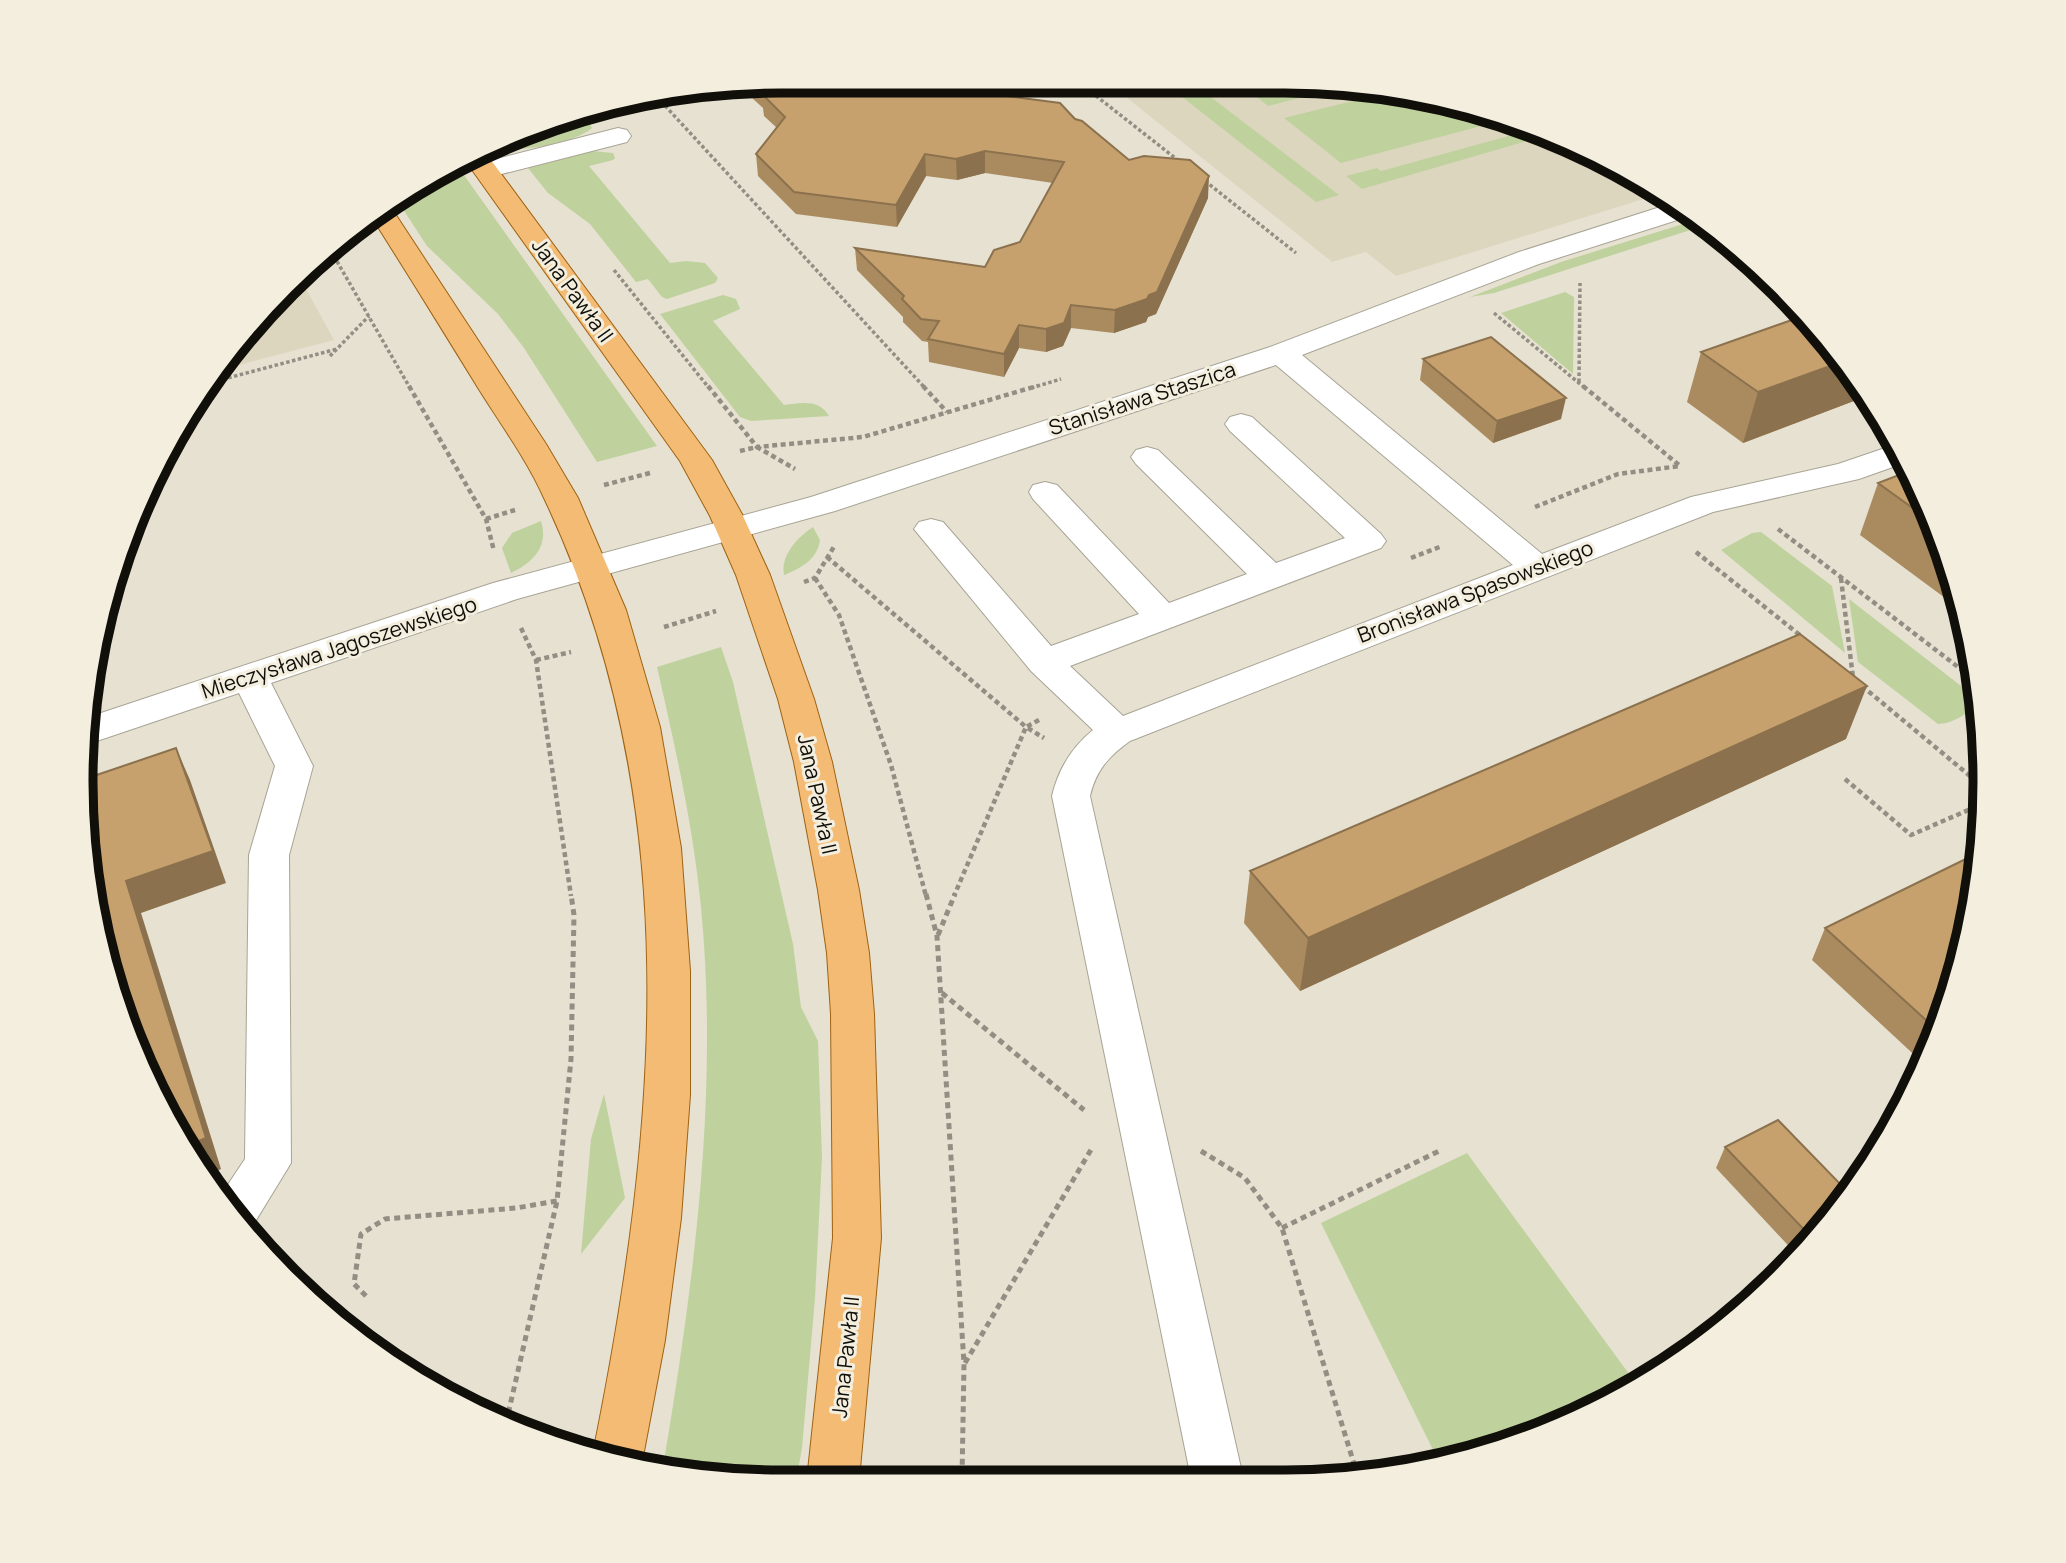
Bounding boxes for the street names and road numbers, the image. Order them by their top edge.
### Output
street label: Jana Pawła II [526,232,620,348]
street label: Stanisława Staszica [1045,355,1239,441]
street label: Bronisława Spasowskiego [1353,533,1597,649]
street label: Mieczysława Jagoszewskiego [198,589,480,705]
street label: Jana Pawła II [792,731,844,857]
street label: Jana Pawła II [825,1295,865,1419]

